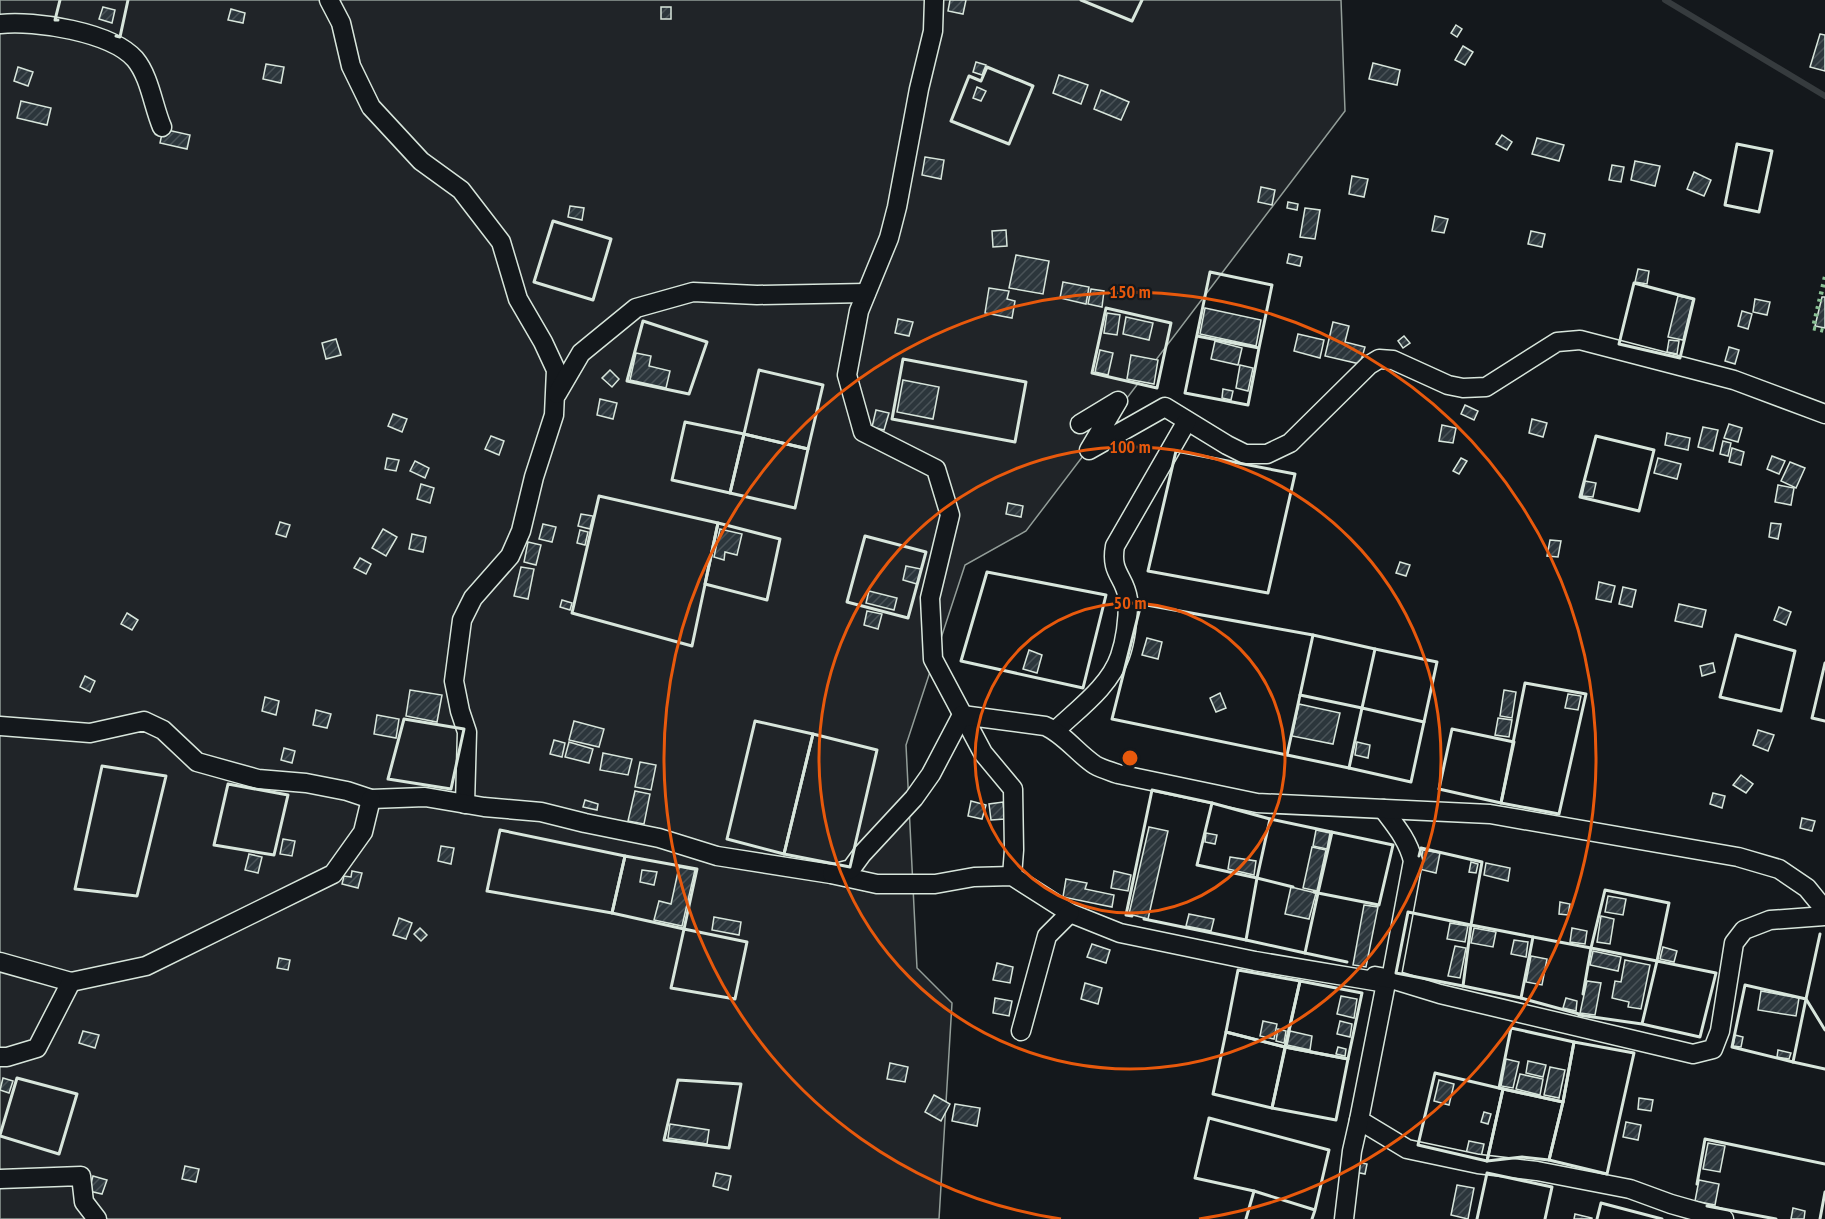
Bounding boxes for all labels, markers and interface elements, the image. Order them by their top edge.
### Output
text: 150 m [1109,280,1151,303]
text: 100 m [1109,435,1151,458]
text: 50 m [1114,591,1146,614]
centre of rings [1120,748,1140,768]

